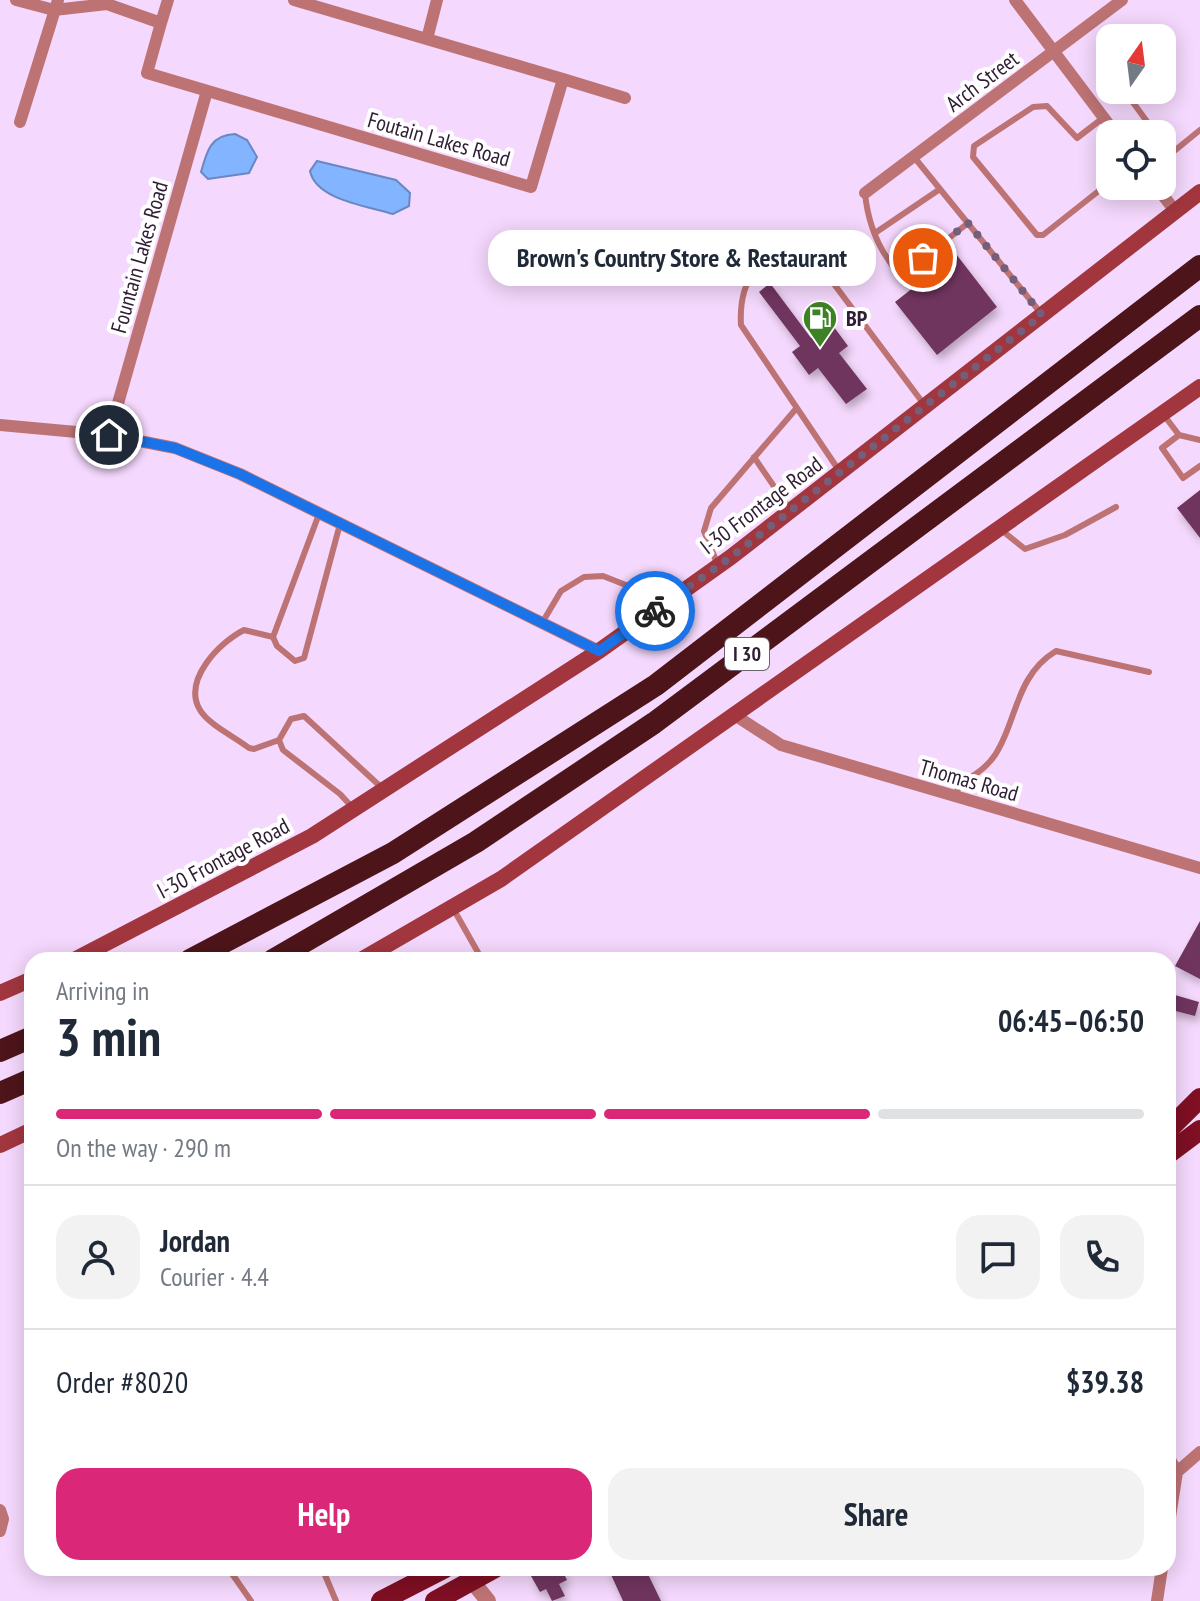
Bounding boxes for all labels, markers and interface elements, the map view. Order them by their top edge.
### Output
north arrow [1096,24,1176,104]
map controls [1096,24,1176,200]
street label: Arch Street [940,44,1024,118]
street label: Foutain Lakes Road [365,105,513,173]
button: locate [1096,120,1176,200]
street label: Fountain Lakes Road [104,178,174,336]
pin [889,224,957,292]
callout: Brown's Country Store & Restaurant [487,230,875,286]
icon: bag [901,236,945,280]
text: Brown's Country Store & Restaurant [517,241,847,274]
fuel station icon: BP [801,299,839,349]
place label: BP [846,304,868,332]
pin [75,401,143,469]
icon: home [87,413,131,457]
street label: I-30 Frontage Road [694,450,828,560]
courier [615,571,695,651]
icon: bike [633,589,677,633]
road number: I 30 [725,638,769,670]
street label: Thomas Road [916,753,1022,807]
street label: I-30 Frontage Road [152,811,294,905]
text: Arriving in [56,974,149,1007]
text: 06:45–06:50 [998,1001,1144,1040]
text: 3 min [56,1003,161,1070]
text: On the way · 290 m [56,1131,231,1164]
button: person [56,1215,140,1299]
button: chat [956,1215,1040,1299]
button: phone [1060,1215,1144,1299]
text: Jordan [160,1221,230,1260]
text: Courier · 4.4 [160,1260,269,1293]
text: Order #8020 [56,1362,188,1401]
text: $39.38 [1066,1362,1144,1401]
button: Help [56,1468,592,1560]
button: Share [608,1468,1144,1560]

